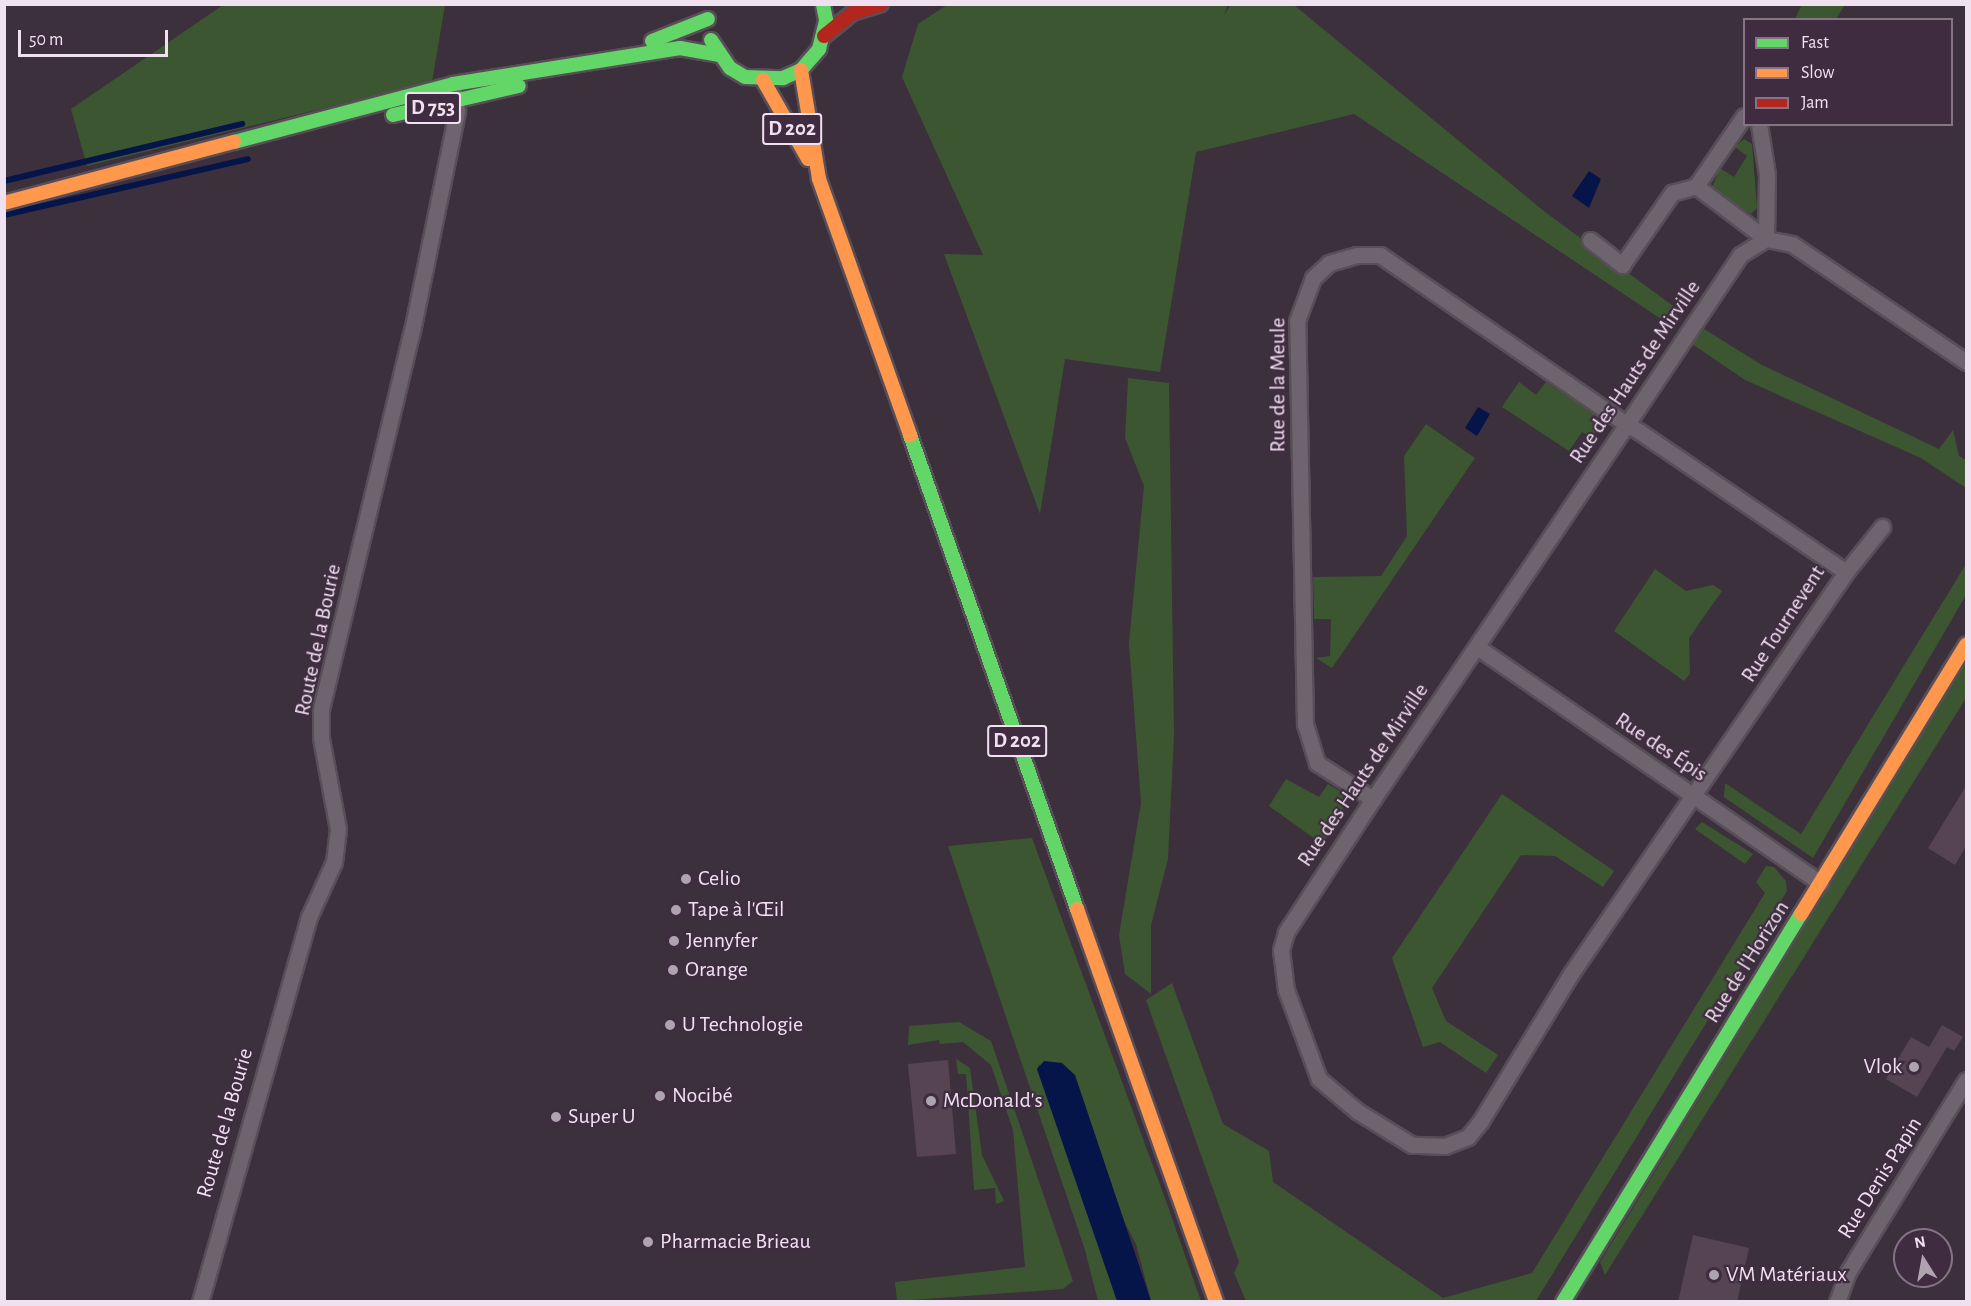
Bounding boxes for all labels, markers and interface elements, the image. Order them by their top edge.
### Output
scale bar [21,18,171,56]
legend [1743,18,1953,126]
text: 50 m [29,31,63,49]
text: Fast [1801,34,1829,52]
text: Slow [1801,64,1834,82]
road number: D 753 [404,90,462,126]
text: Jam [1801,94,1829,112]
road number: D 202 [762,111,822,147]
street label: Rue des Hauts de Mirville [1564,275,1706,469]
street label: Rue de la Meule [1265,318,1291,452]
street label: Rue Tournevent [1735,561,1831,687]
street label: Route de la Bourie [289,562,347,718]
street label: Rue des Hauts de Mirville [1292,678,1434,872]
street label: Rue des Épis [1610,707,1712,787]
road number: D 202 [987,723,1047,759]
place label: Celio [698,866,741,892]
marker: Celio [679,872,693,886]
street label: Rue de l'Horizon [1699,896,1795,1028]
place label: Tape à l'Œil [688,897,784,923]
marker: Tape à l'Œil [669,903,683,917]
place label: Jennyfer [686,928,757,954]
marker: Jennyfer [667,934,681,948]
place label: Orange [685,957,748,983]
marker: Orange [666,963,680,977]
place label: U Technologie [682,1012,803,1038]
marker: U Technologie [663,1018,677,1032]
street label: Route de la Bourie [191,1045,259,1201]
place label: Vlok [1864,1054,1902,1080]
marker: Vlok [1907,1060,1921,1074]
place label: Nocibé [672,1083,733,1109]
place label: McDonald's [943,1088,1043,1114]
marker: Nocibé [653,1089,667,1103]
marker: McDonald's [924,1094,938,1108]
place label: Super U [568,1104,635,1130]
marker: Super U [549,1110,563,1124]
street label: Rue Denis Papin [1832,1112,1928,1244]
north arrow [1893,1228,1953,1288]
place label: Pharmacie Brieau [660,1229,811,1255]
text: N [1913,1233,1927,1251]
marker: Pharmacie Brieau [641,1235,655,1249]
place label: VM Matériaux [1726,1262,1847,1288]
marker: VM Matériaux [1707,1268,1721,1282]

